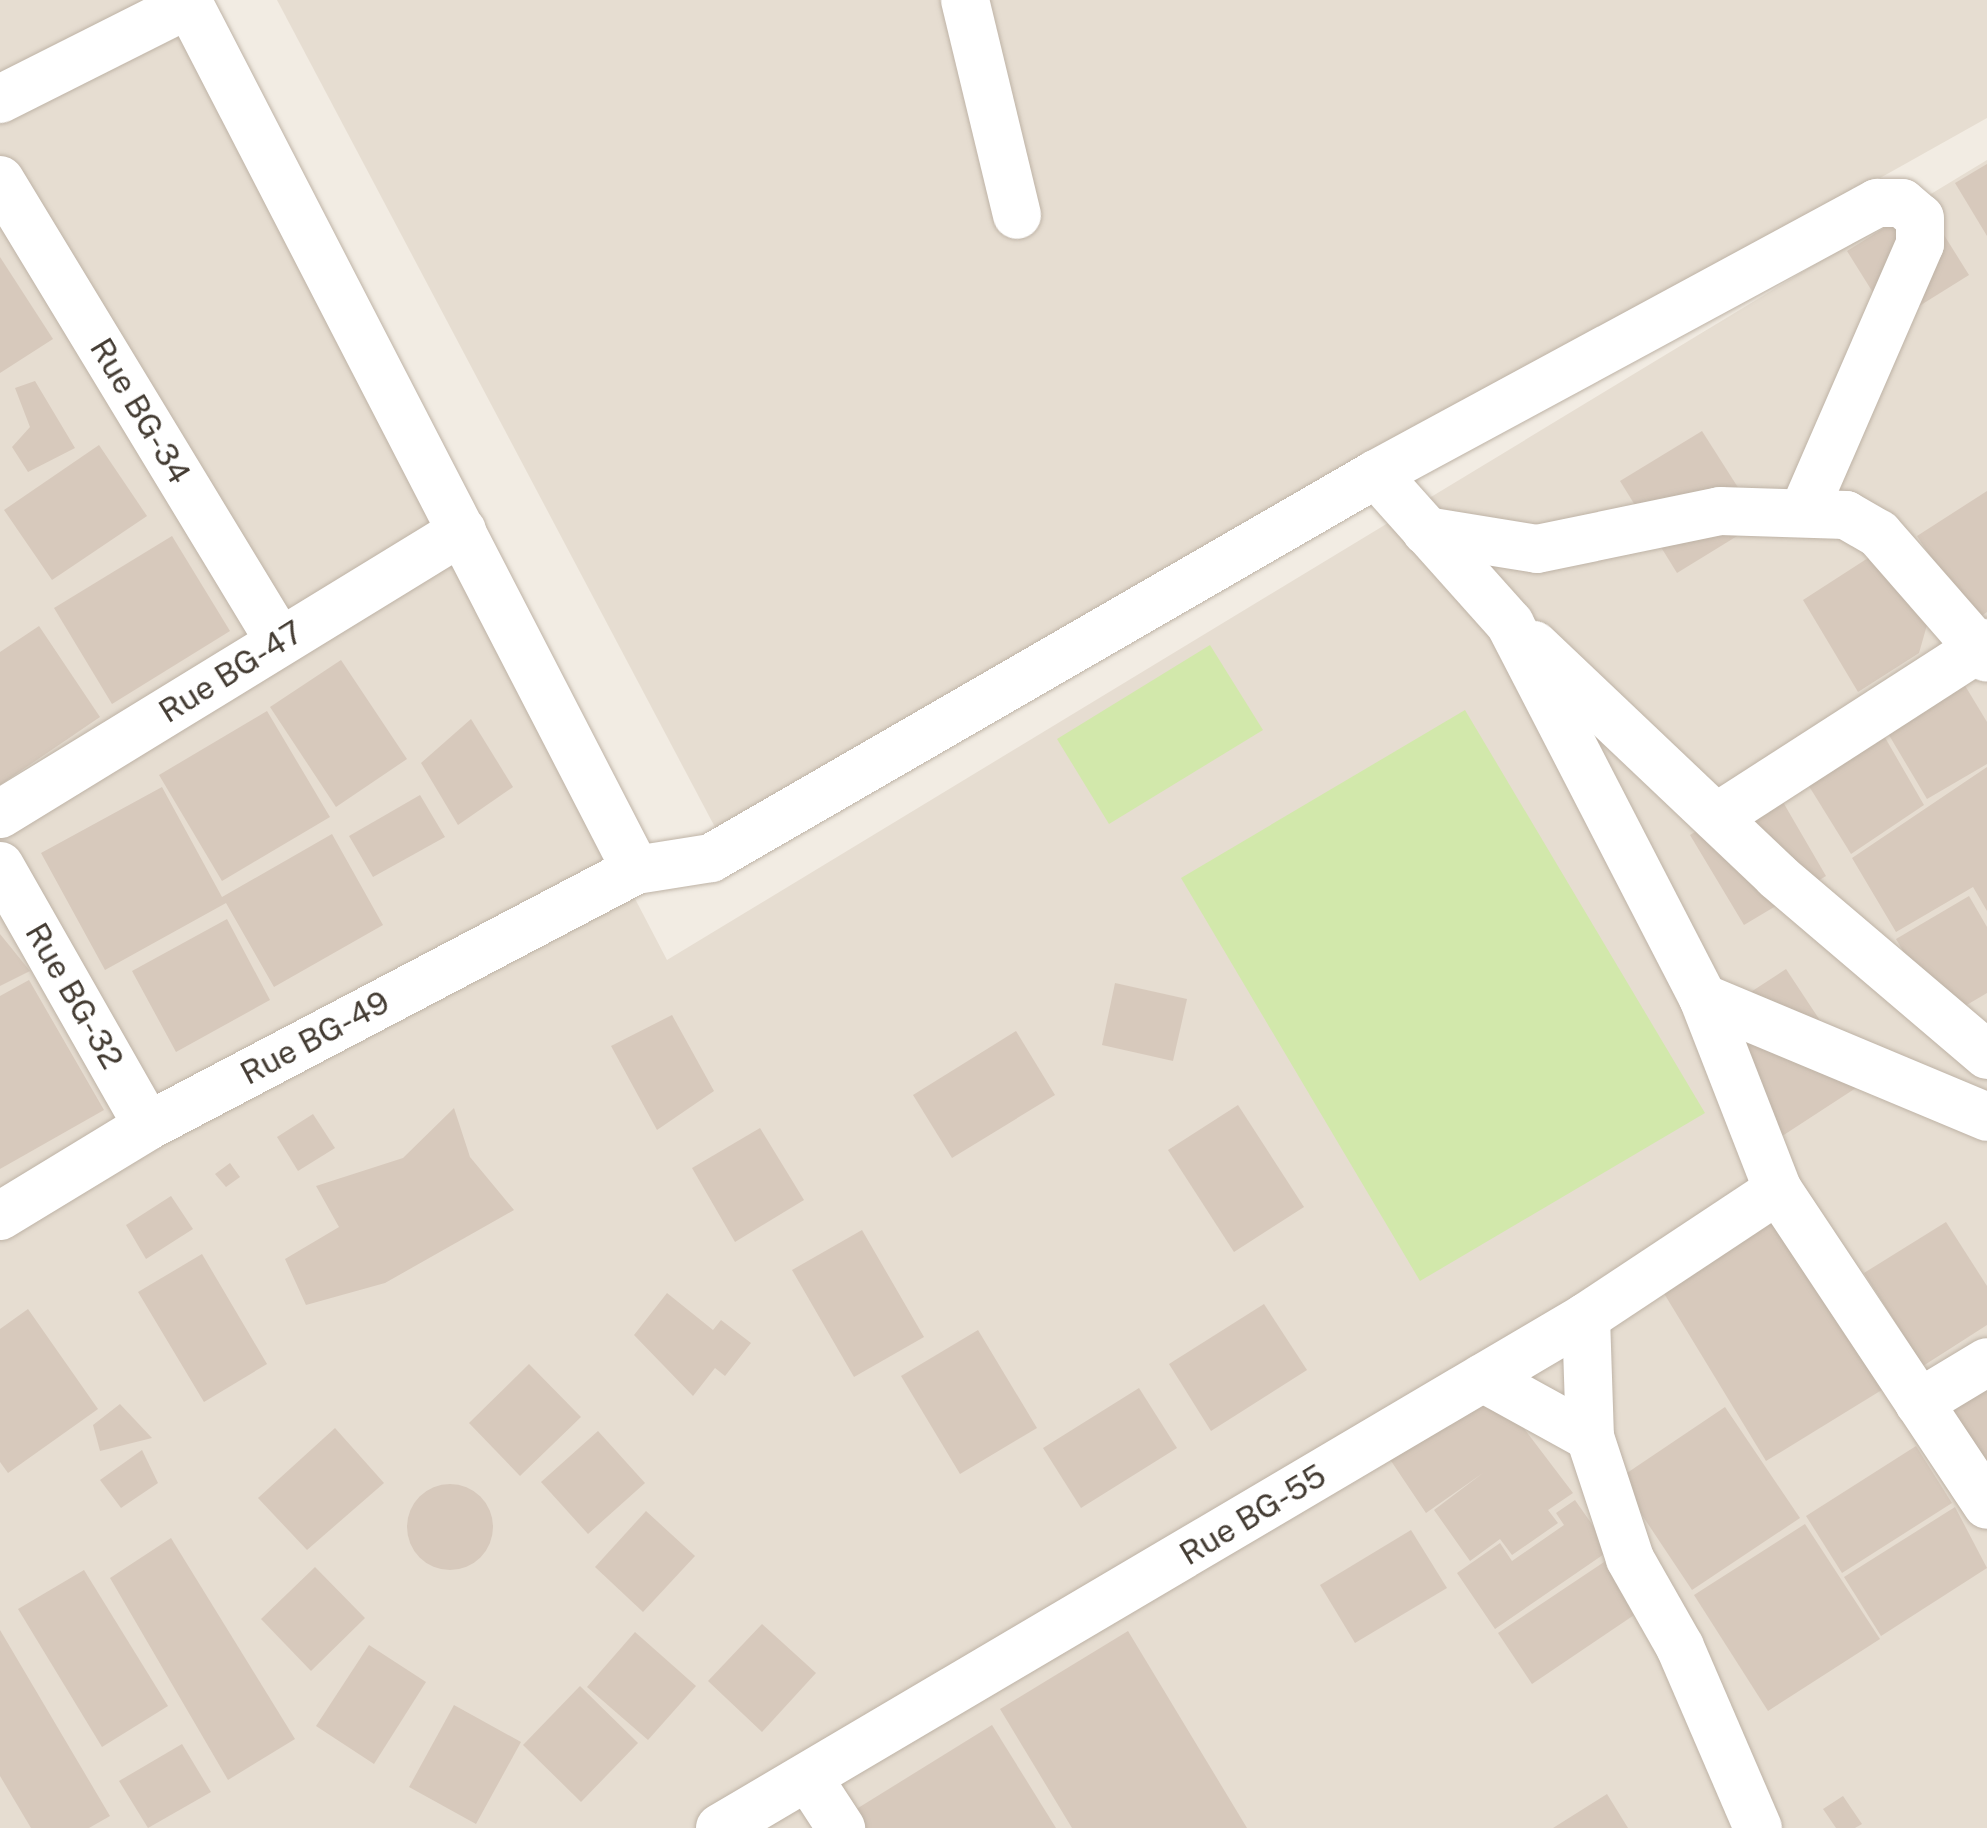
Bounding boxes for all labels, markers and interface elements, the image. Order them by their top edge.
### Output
street label: Rue BG-34 [82,331,198,491]
street label: Rue BG-47 [152,613,310,731]
street label: Rue BG-32 [17,916,131,1076]
street label: Rue BG-49 [234,983,396,1093]
street label: Rue BG-55 [1173,1456,1333,1574]

